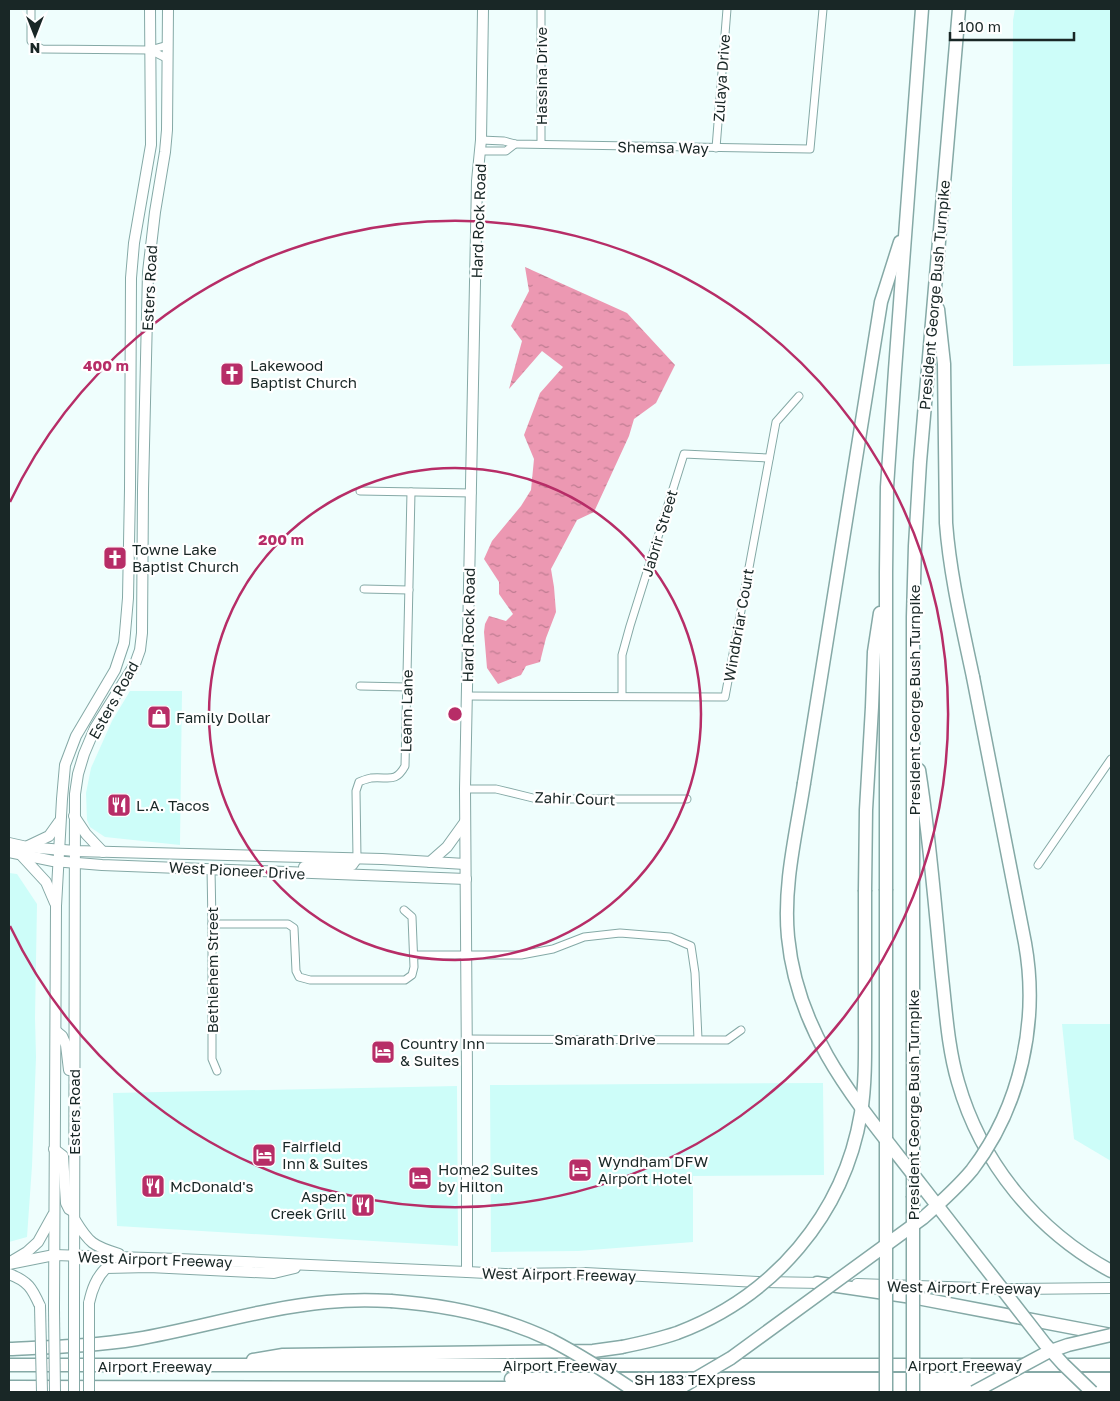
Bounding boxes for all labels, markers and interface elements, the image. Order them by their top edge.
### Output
north arrow [10,10,60,60]
scale bar [950,10,1074,42]
text: 100 m [958,17,1001,35]
street label: Hassina Drive [532,26,550,125]
street label: Zulaya Drive [709,33,733,123]
text: N [30,40,40,57]
street label: Shemsa Way [617,137,709,157]
street label: Hard Rock Road [467,163,489,279]
street label: President George Bush Turnpike [915,179,953,411]
street label: Esters Road [138,245,160,331]
text: 400 m [83,356,129,374]
place label: Lakewood Baptist Church [250,356,357,391]
church icon: Lakewood Baptist Church [219,361,245,387]
street label: Jabrir Street [637,487,681,579]
text: 200 m [258,530,304,548]
place label: Towne Lake Baptist Church [132,540,239,575]
church icon: Towne Lake Baptist Church [102,545,128,571]
street label: Hard Rock Road [458,567,478,683]
street label: Windbriar Court [719,567,757,683]
street label: President George Bush Turnpike [905,584,923,815]
street label: Esters Road [84,658,142,742]
street label: Leann Lane [396,669,416,753]
shop icon: Family Dollar [146,704,172,730]
centre of rings [446,705,464,723]
place label: Family Dollar [176,708,271,726]
street label: Zahir Court [534,788,616,808]
restaurant icon: L.A. Tacos [106,792,132,818]
place label: L.A. Tacos [136,796,210,814]
street label: West Pioneer Drive [168,857,306,883]
street label: Bethlehem Street [203,907,221,1033]
street label: President George Bush Turnpike [904,989,922,1220]
street label: Smarath Drive [554,1030,656,1048]
place label: Country Inn & Suites [400,1034,485,1069]
hotel icon: Country Inn & Suites [370,1039,396,1065]
street label: Esters Road [65,1069,83,1155]
place label: Fairfield Inn & Suites [282,1137,368,1172]
hotel icon: Fairfield Inn & Suites [251,1142,277,1168]
place label: Wyndham DFW Airport Hotel [598,1152,708,1187]
hotel icon: Wyndham DFW Airport Hotel [567,1157,593,1183]
place label: Home2 Suites by Hilton [438,1160,538,1195]
hotel icon: Home2 Suites by Hilton [407,1165,433,1191]
restaurant icon: McDonald's [140,1173,166,1199]
place label: McDonald's [170,1177,253,1195]
place label: Aspen Creek Grill [270,1187,346,1222]
restaurant icon: Aspen Creek Grill [350,1192,376,1218]
street label: West Airport Freeway [77,1247,233,1271]
street label: West Airport Freeway [482,1264,637,1284]
street label: West Airport Freeway [887,1277,1042,1297]
street label: Airport Freeway [503,1356,618,1374]
street label: Airport Freeway [908,1356,1023,1374]
street label: Airport Freeway [98,1357,213,1375]
street label: SH 183 TEXpress [634,1370,756,1388]

